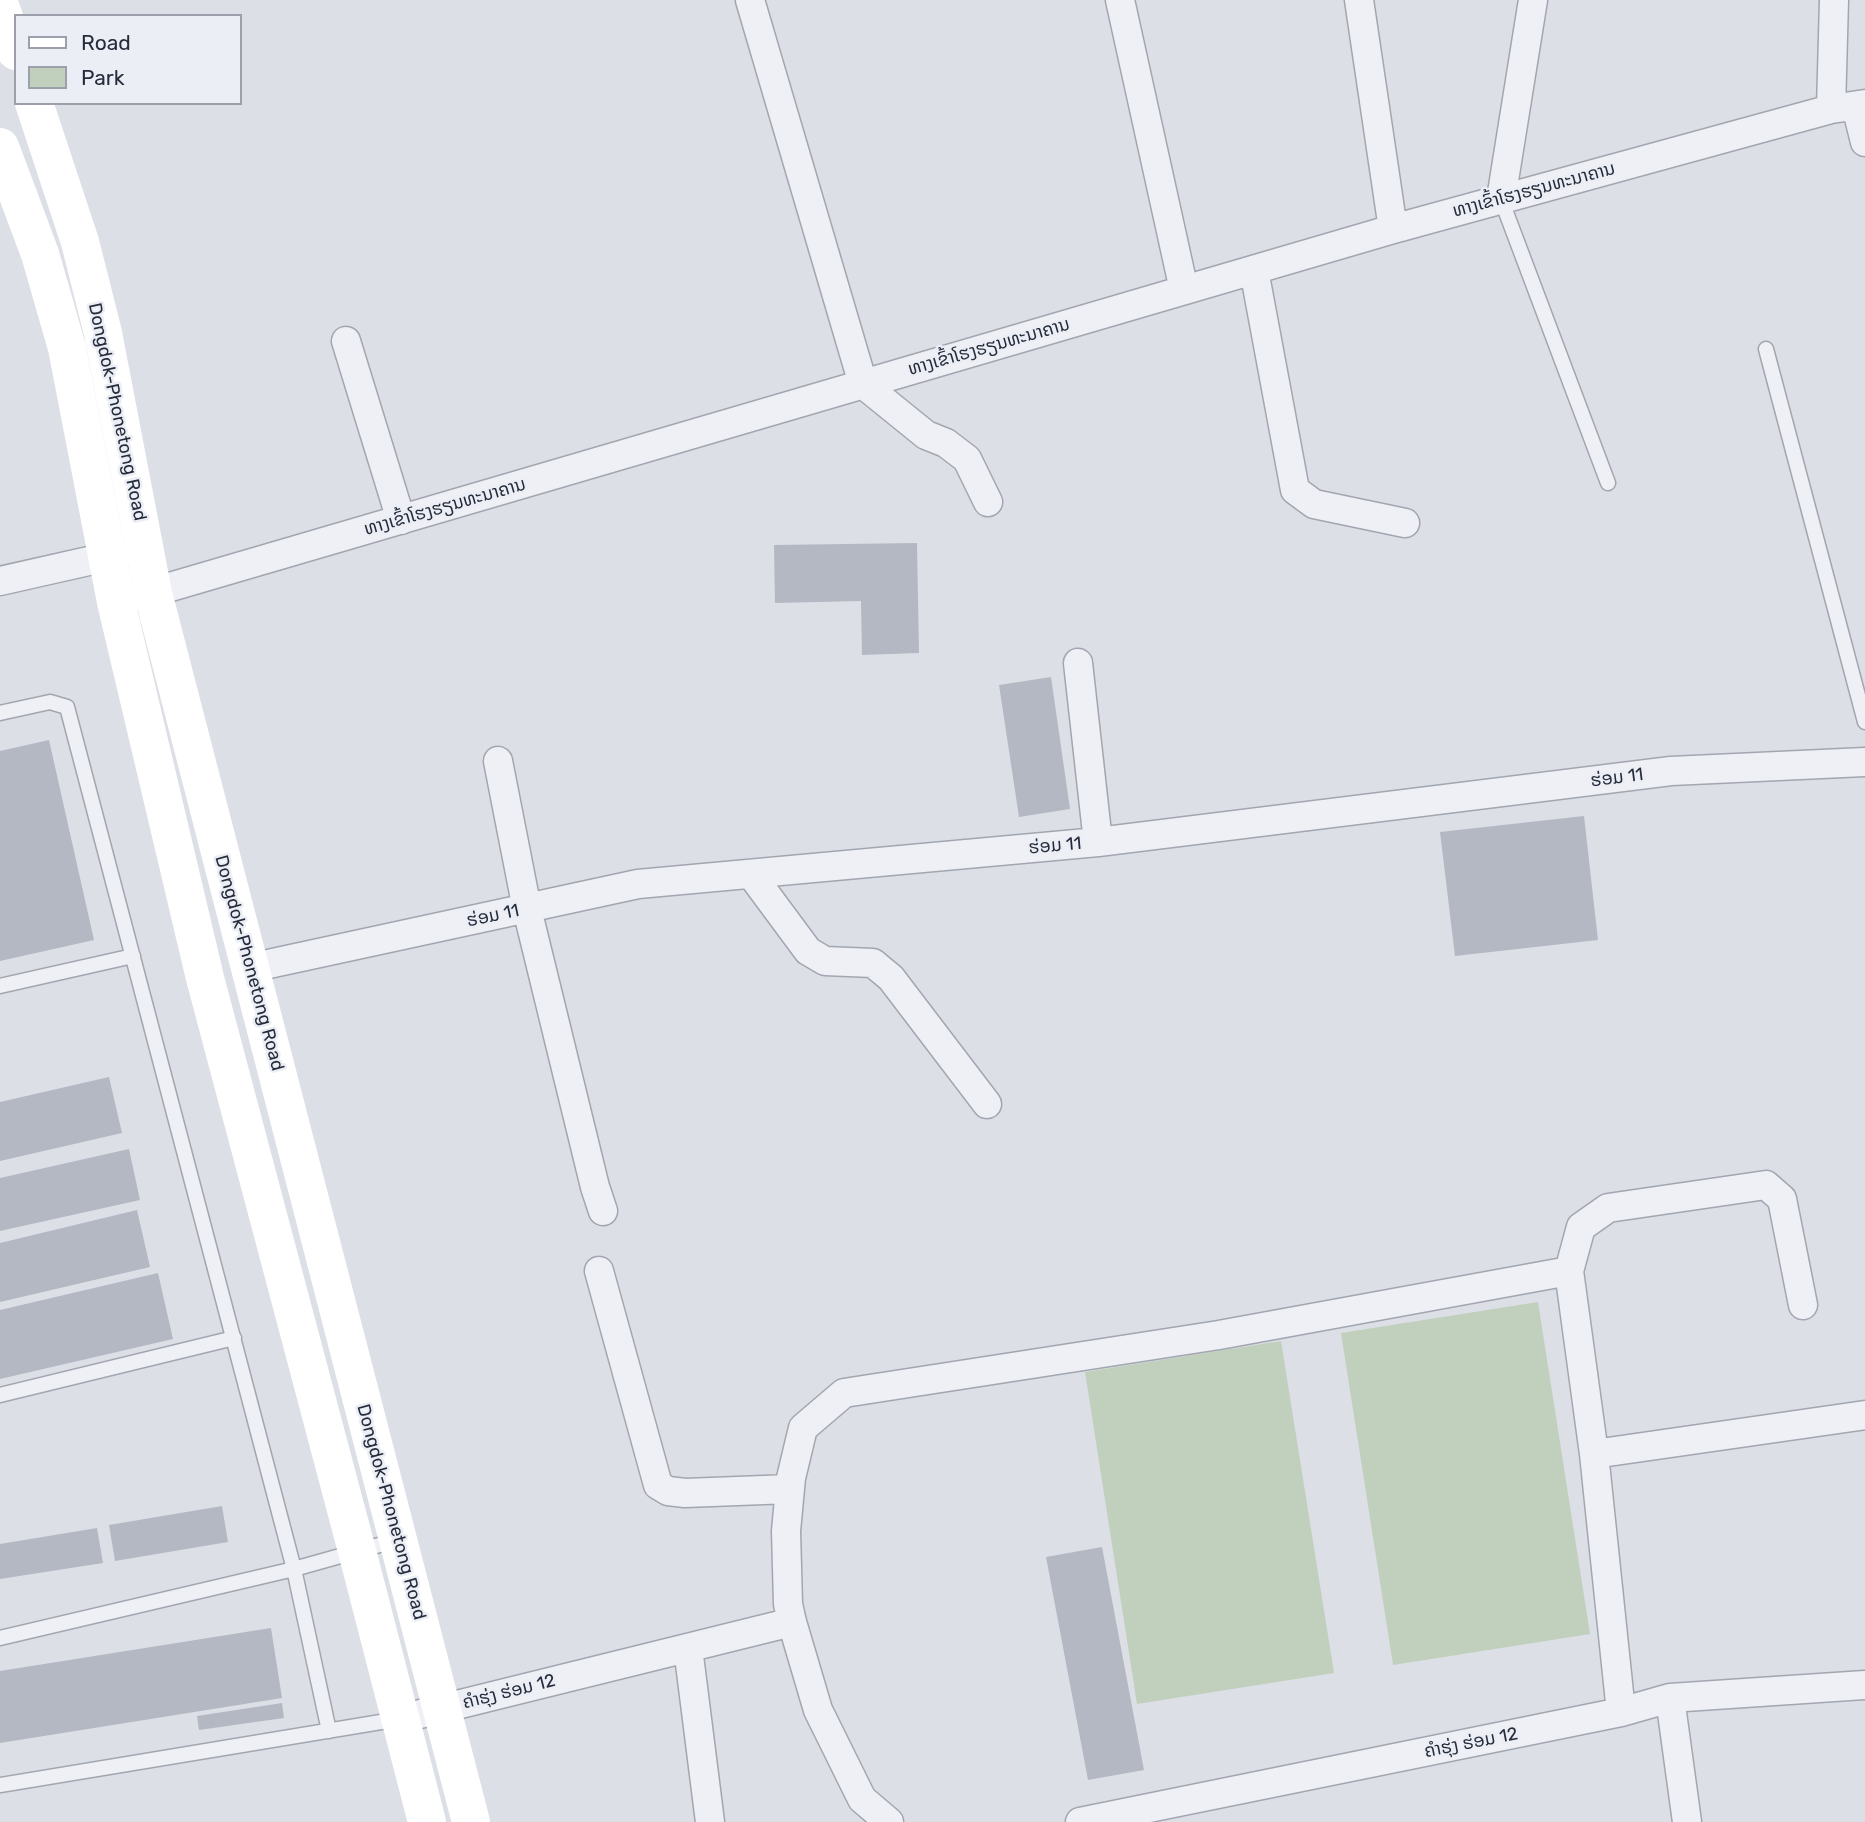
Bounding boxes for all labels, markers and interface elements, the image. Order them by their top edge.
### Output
legend [14,14,242,105]
text: Road [81,30,131,55]
text: Park [81,65,125,90]
street label: ທາງເຂົ້າໂຮງຮຽນທະນາຄານ [1450,158,1618,222]
street label: Dongdok-Phonetong Road [83,301,151,523]
street label: ທາງເຂົ້າໂຮງຮຽນທະນາຄານ [906,314,1072,380]
street label: ທາງເຂົ້າໂຮງຮຽນທະນາຄານ [362,474,528,540]
street label: ຮ່ອມ 11 [1589,764,1645,792]
street label: ຮ່ອມ 11 [1028,833,1082,859]
street label: Dongdok-Phonetong Road [210,853,288,1073]
street label: ຮ່ອມ 11 [465,900,521,932]
street label: Dongdok-Phonetong Road [352,1402,430,1622]
street label: ຄໍາຮຸ່ງ ຮ່ອມ 12 [460,1670,558,1714]
street label: ຄໍາຮຸ່ງ ຮ່ອມ 12 [1422,1723,1520,1763]

